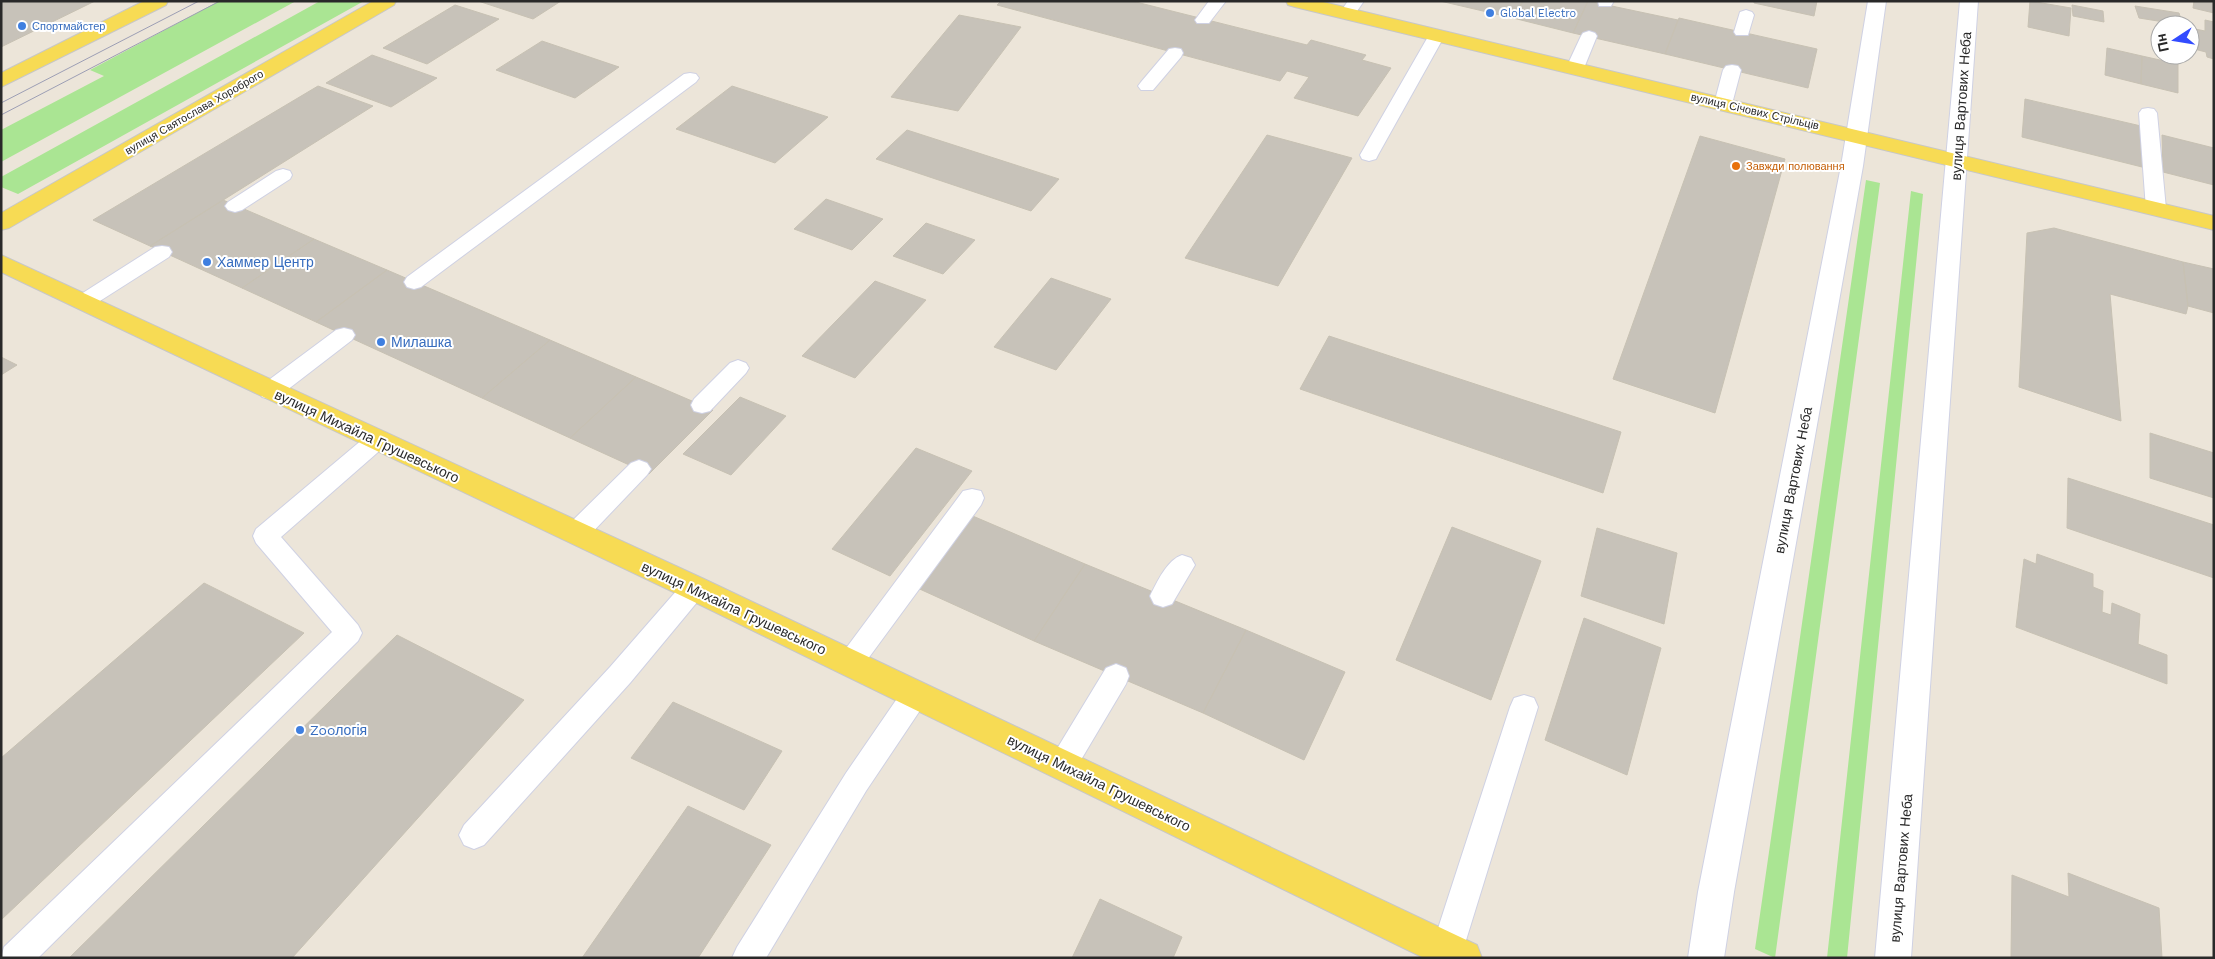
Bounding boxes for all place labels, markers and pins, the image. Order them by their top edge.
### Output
marker: Global Electro [1484,7,1496,19]
place label: Global Electro [1500,7,1576,20]
marker: Спортмайстер [16,20,28,32]
place label: Спортмайстер [32,20,105,33]
marker: Завжди полювання [1730,160,1742,172]
place label: Завжди полювання [1746,160,1845,173]
place label: Хаммер Центр [217,254,314,270]
marker: Хаммер Центр [201,256,213,268]
place label: Милашка [391,334,452,350]
marker: Милашка [375,336,387,348]
place label: Zooлогія [310,722,367,738]
marker: Zooлогія [294,724,306,736]

